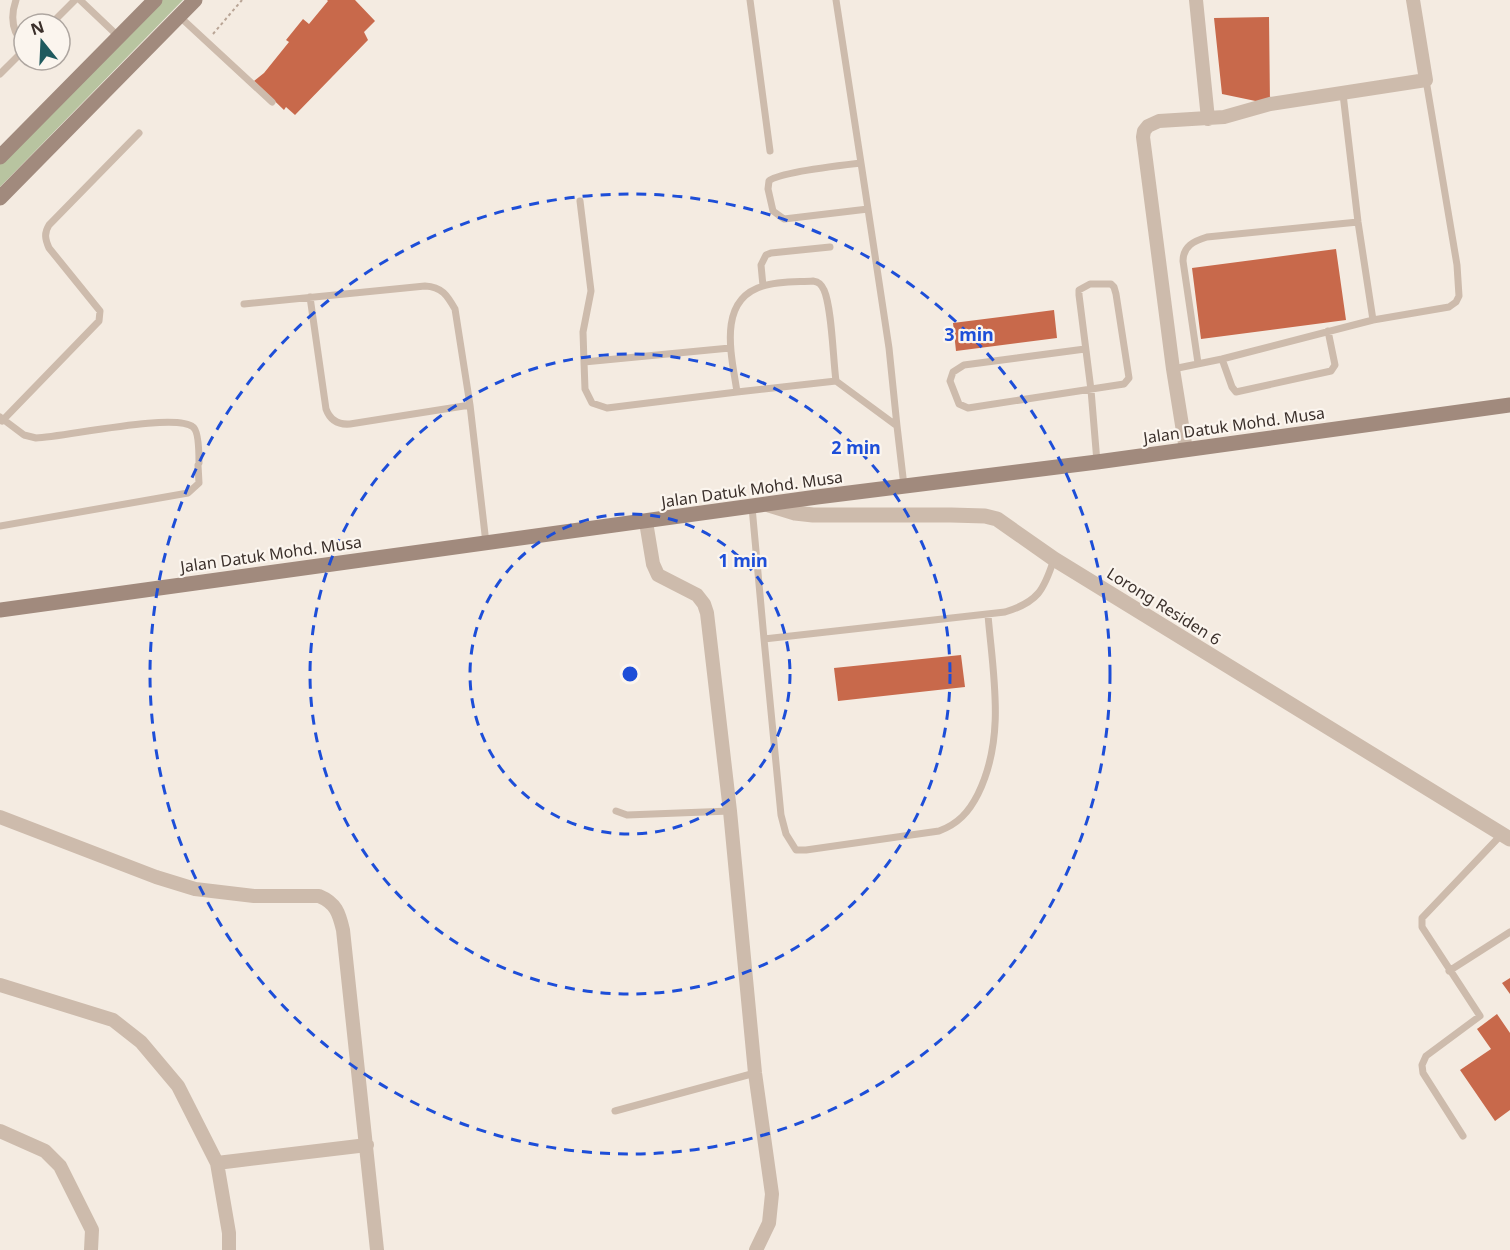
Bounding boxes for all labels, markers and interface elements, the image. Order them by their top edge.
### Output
north arrow [12,12,72,72]
text: N [28,15,47,40]
text: 3 min [944,322,994,346]
street label: Jalan Datuk Mohd. Musa [1140,401,1326,449]
text: 2 min [831,435,881,459]
street label: Jalan Datuk Mohd. Musa [658,465,844,513]
street label: Jalan Datuk Mohd. Musa [177,530,363,578]
text: 1 min [718,548,768,572]
street label: Lorong Residen 6 [1103,562,1225,650]
centre of rings [620,664,640,684]

